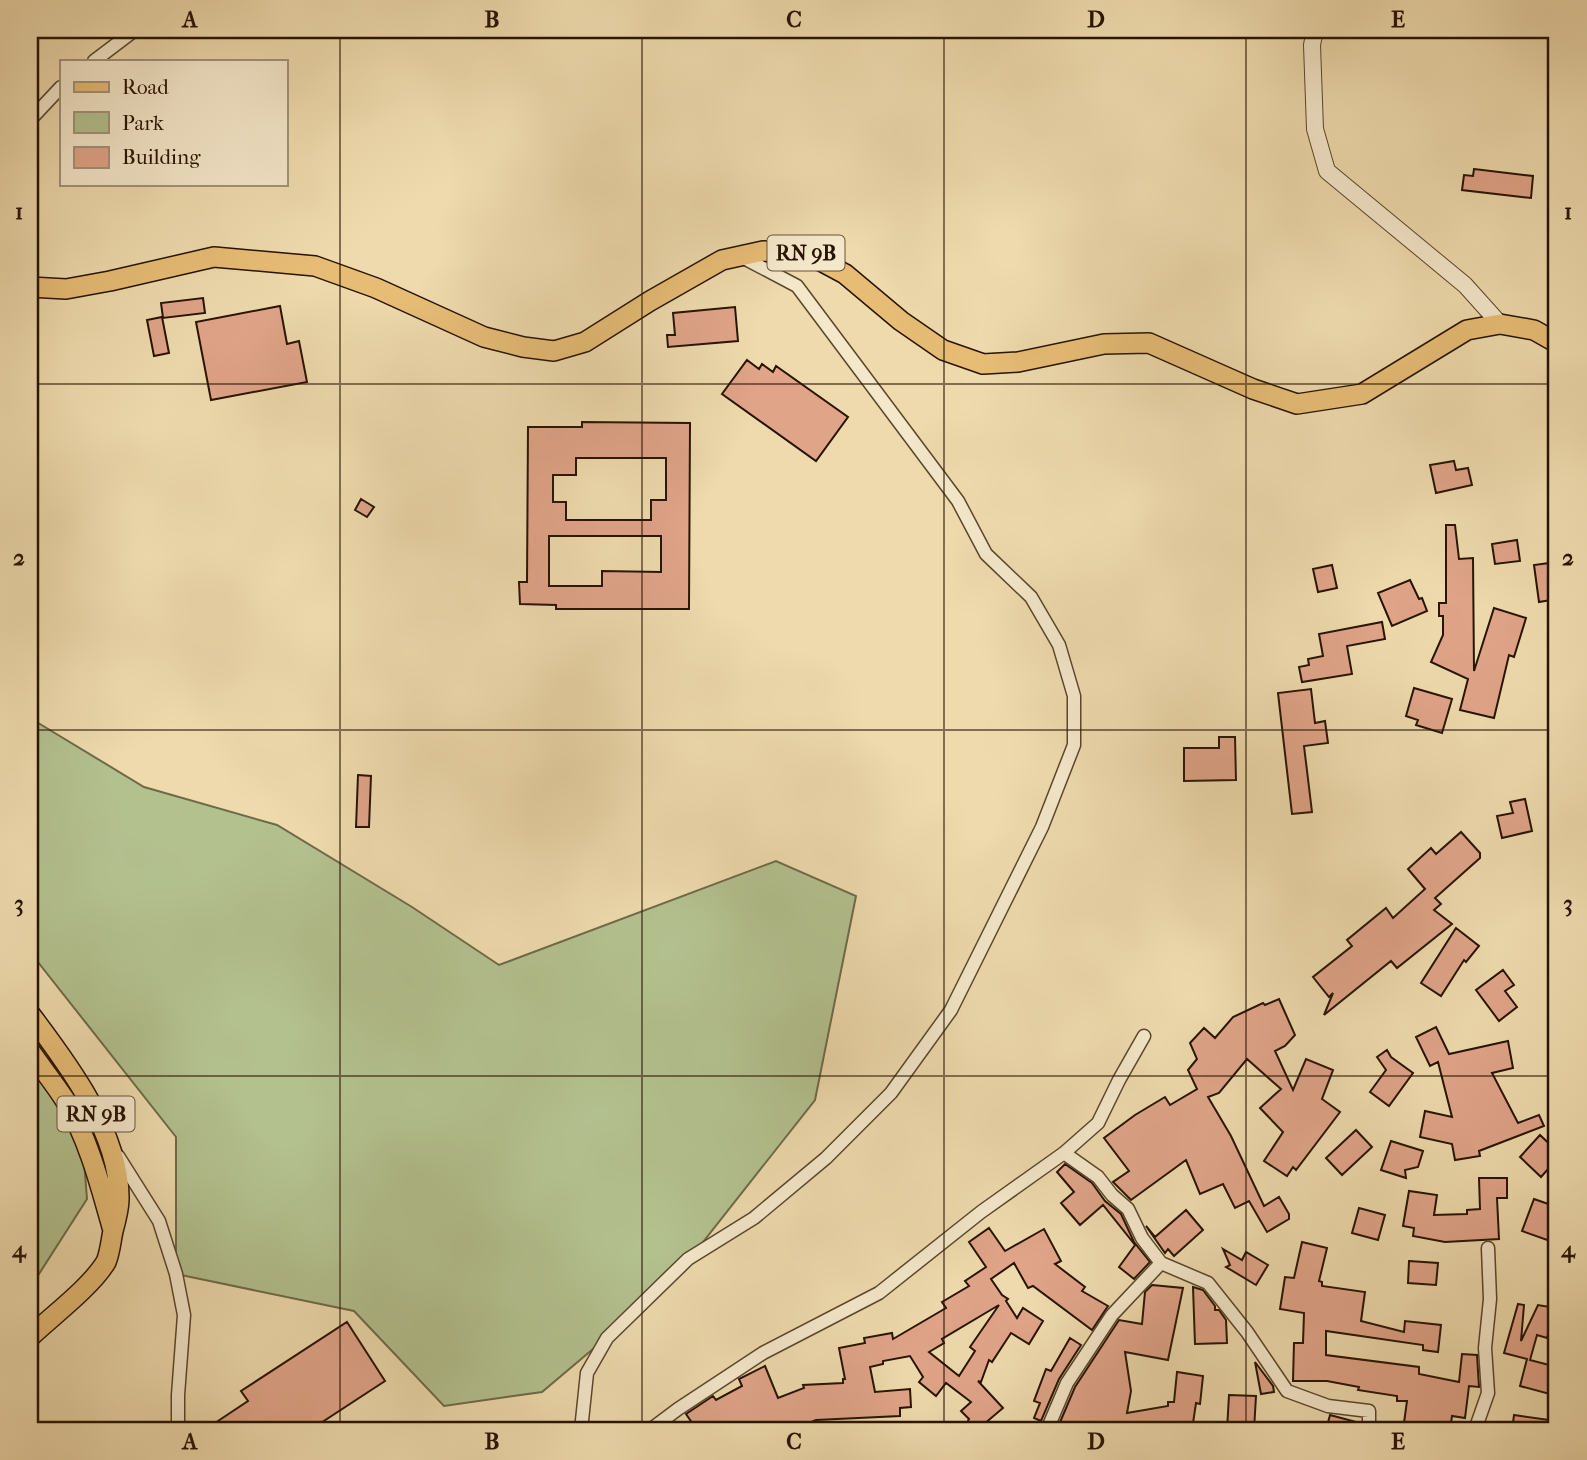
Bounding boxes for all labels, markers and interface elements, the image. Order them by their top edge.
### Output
text: A [181,6,199,33]
text: B [485,6,500,33]
text: C [786,6,802,33]
text: D [1087,6,1105,33]
text: E [1391,6,1405,33]
legend [60,60,287,186]
text: Road [122,75,169,99]
text: Park [122,111,164,135]
text: Building [122,145,201,169]
text: 1 [15,198,23,225]
text: 1 [1564,198,1572,225]
road number: RN 9B [768,236,844,270]
text: 2 [13,544,25,571]
text: 2 [1562,544,1574,571]
text: 3 [14,890,24,917]
text: 3 [1563,890,1573,917]
road number: RN 9B [57,1096,134,1132]
text: 4 [11,1236,27,1263]
text: 4 [1560,1236,1576,1263]
text: A [181,1428,199,1455]
text: B [485,1428,500,1455]
text: C [786,1428,802,1455]
text: D [1087,1428,1105,1455]
text: E [1391,1428,1405,1455]

